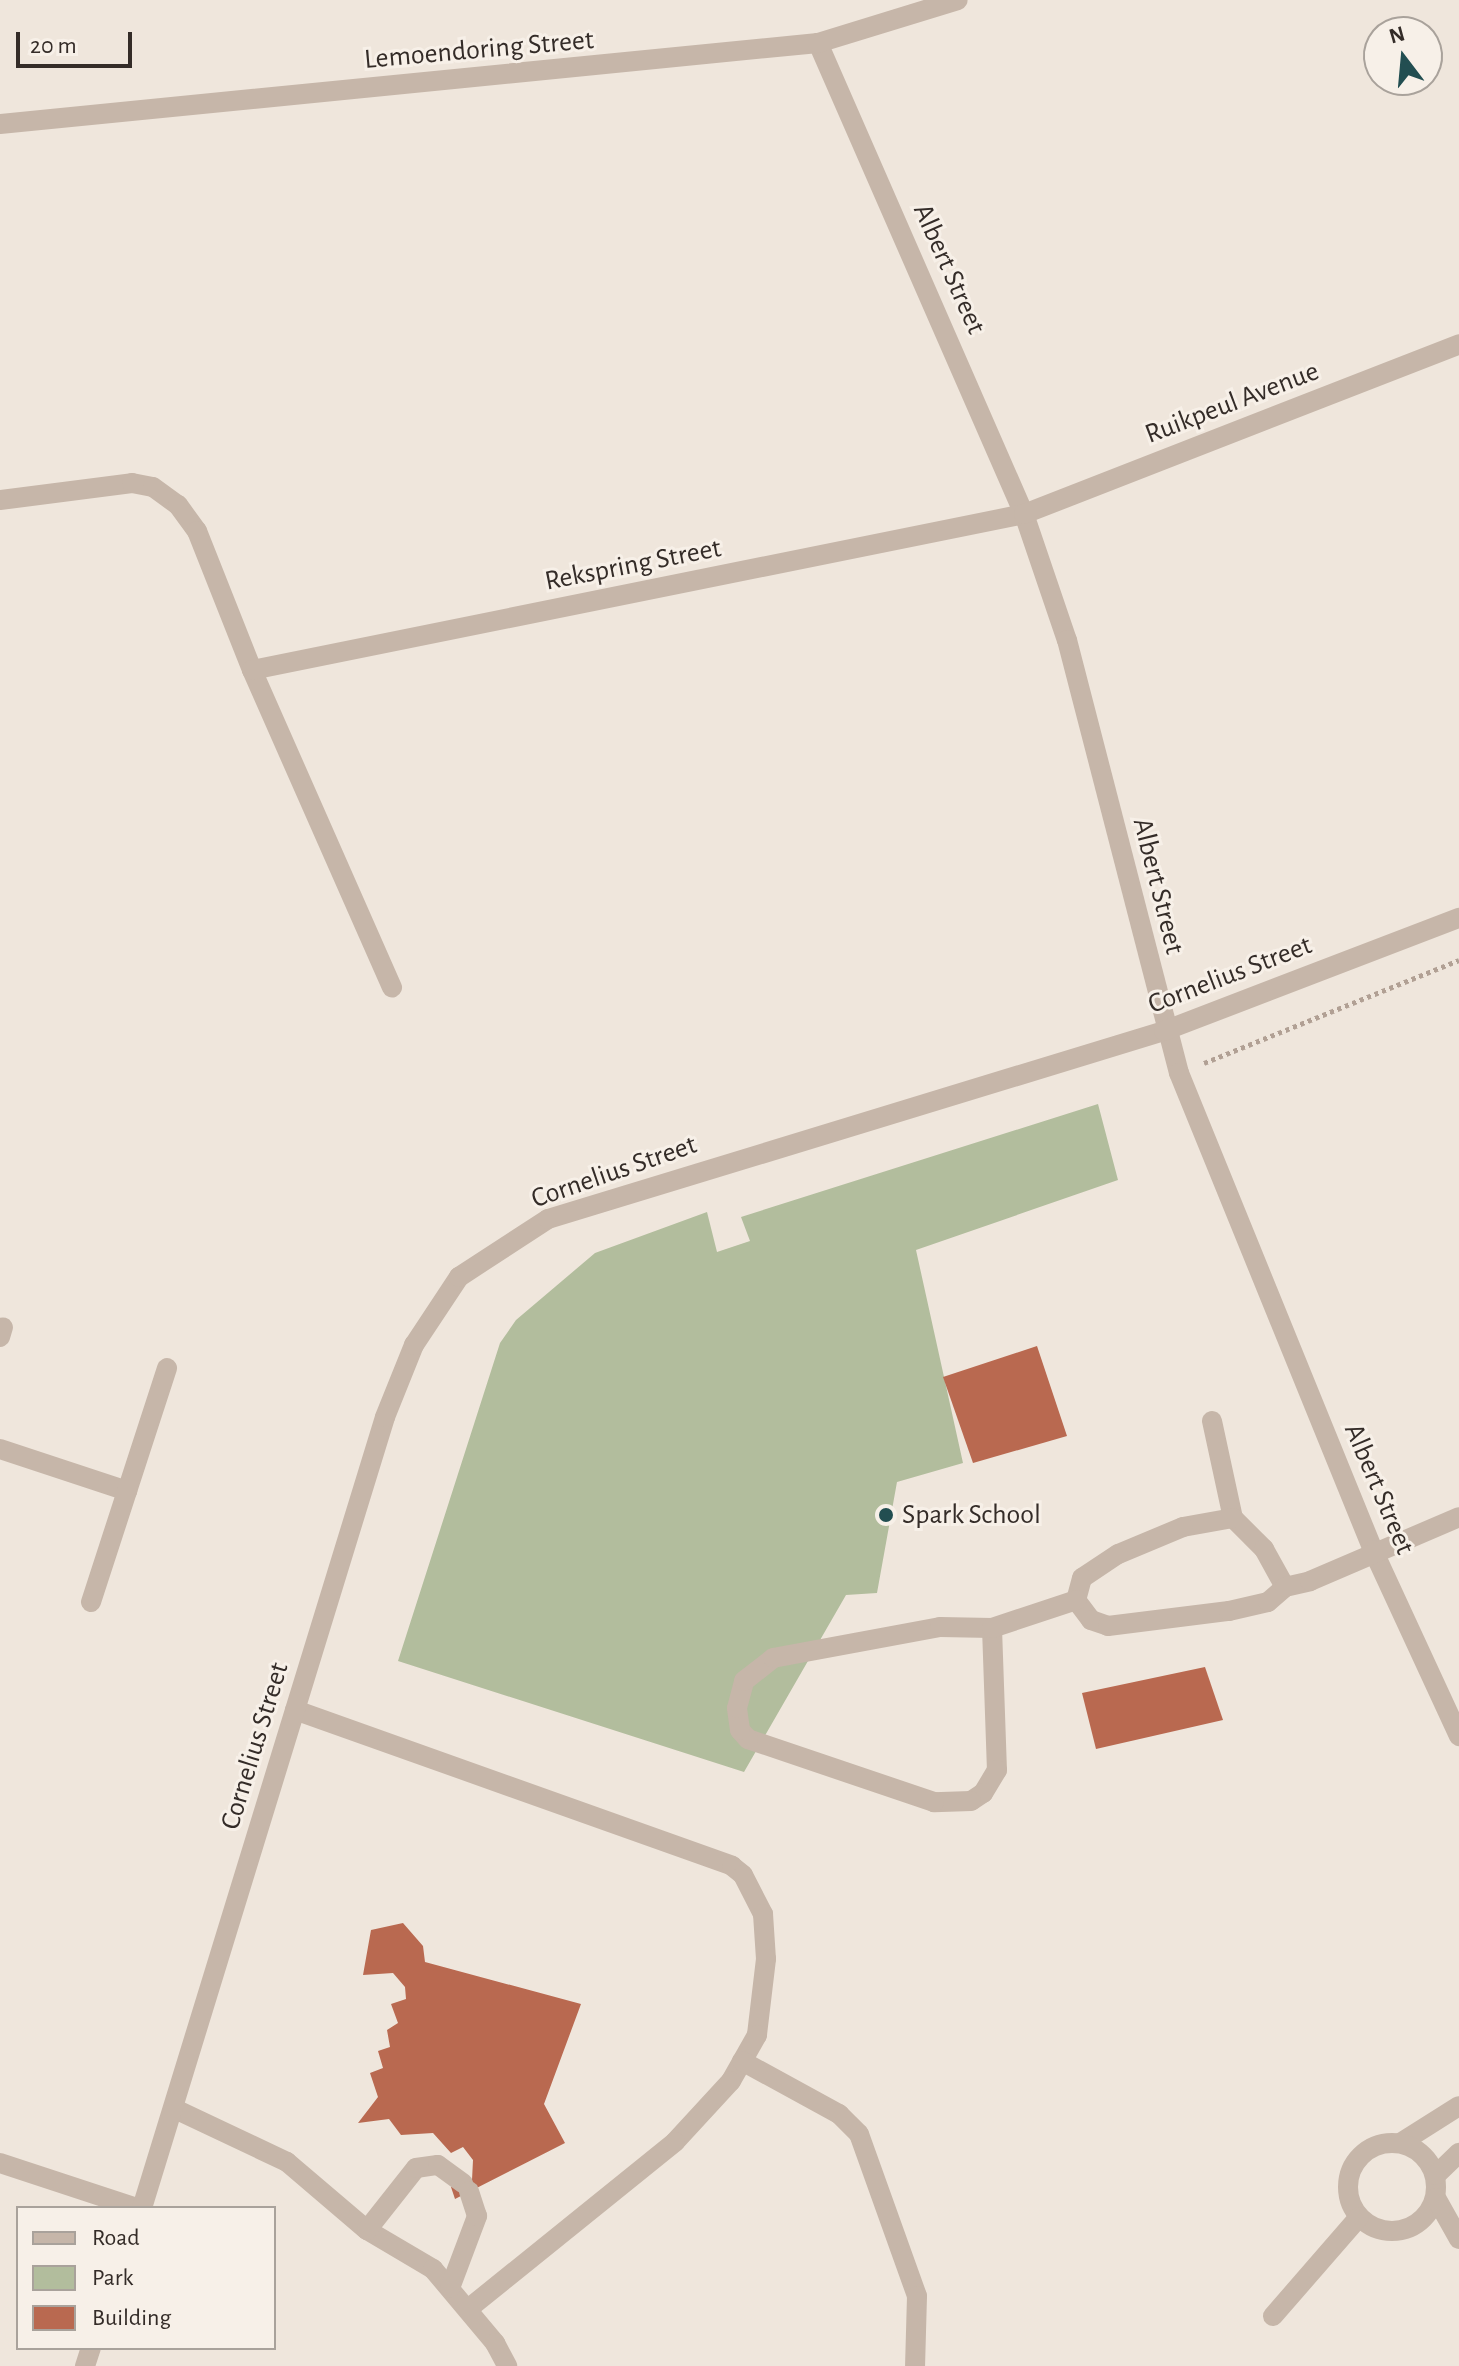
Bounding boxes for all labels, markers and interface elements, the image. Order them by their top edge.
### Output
scale bar [20,16,136,66]
north arrow [1363,16,1443,96]
text: N [1387,22,1407,48]
street label: Lemoendoring Street [363,23,595,77]
text: 20 m [30,34,77,58]
street label: Albert Street [905,199,993,339]
street label: Ruikpeul Avenue [1140,354,1324,452]
street label: Rekspring Street [542,531,724,599]
street label: Albert Street [1125,815,1191,957]
street label: Cornelius Street [1143,928,1317,1022]
street label: Cornelius Street [527,1128,701,1216]
street label: Albert Street [1336,1419,1422,1559]
place label: Spark School [902,1498,1041,1532]
marker: Spark School [877,1506,895,1524]
street label: Cornelius Street [214,1658,296,1834]
legend [16,2206,276,2350]
text: Road [92,2226,140,2250]
text: Park [92,2266,133,2290]
text: Building [92,2306,171,2330]

